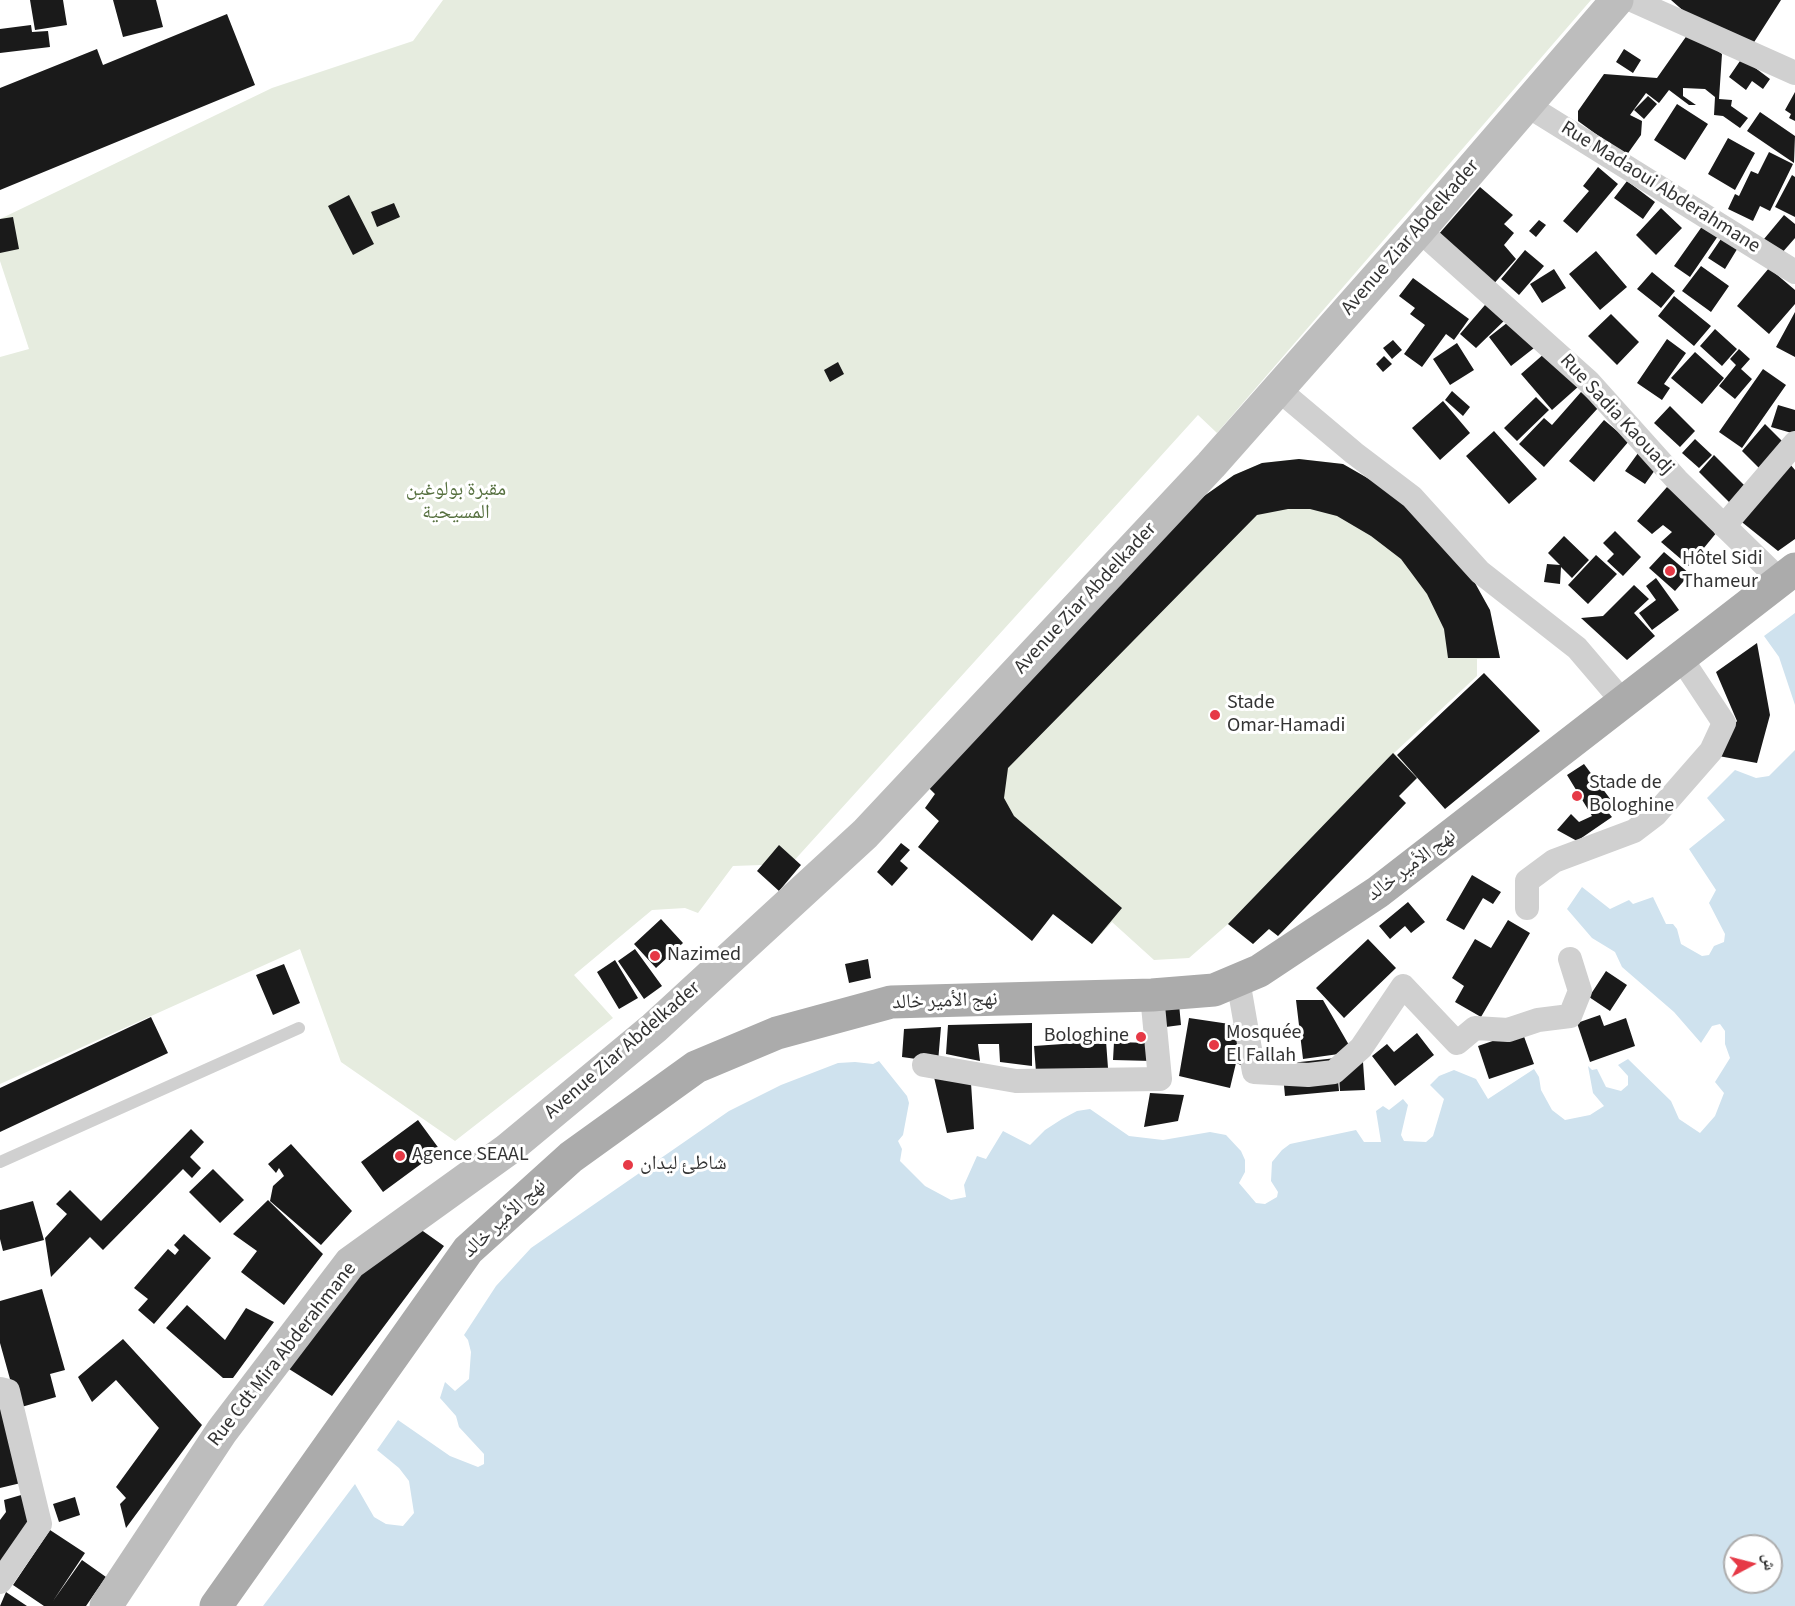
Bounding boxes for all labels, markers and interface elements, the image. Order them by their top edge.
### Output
street label: Rue Madaoui Abderahmane [1556,117,1764,259]
street label: Avenue Ziar Abdelkader [1337,155,1485,321]
street label: Rue Sadia Kaouadj [1554,350,1678,480]
park label: مقبرة بولوغين المسيحية [406,479,506,526]
street label: Avenue Ziar Abdelkader [1010,518,1162,680]
place label: Hôtel Sidi Thameur [1682,548,1763,595]
marker: Hôtel Sidi Thameur [1663,564,1677,578]
place label: Stade Omar-Hamadi [1227,692,1345,739]
marker: Stade Omar-Hamadi [1208,708,1222,722]
place label: Stade de Bologhine [1589,772,1674,819]
marker: Stade de Bologhine [1570,789,1584,803]
street label: نهج الأمير خالد [1363,825,1461,907]
place label: Nazimed [667,944,741,968]
marker: Nazimed [648,949,662,963]
street label: Avenue Ziar Abdelkader [540,977,706,1125]
street label: نهج الأمير خالد [892,988,998,1016]
place label: Mosquée El Fallah [1226,1022,1302,1069]
place label: Bologhine [1044,1025,1129,1049]
marker: Bologhine [1134,1030,1148,1044]
marker: Mosquée El Fallah [1207,1038,1221,1052]
place label: Agence SEAAL [412,1144,529,1168]
marker: Agence SEAAL [393,1149,407,1163]
place label: شاطئ ليدان [640,1153,727,1177]
marker: شاطئ ليدان [621,1158,635,1172]
street label: نهج الأمير خالد [458,1174,552,1264]
street label: Rue Cdt Mira Abderahmane [204,1258,362,1452]
north arrow [1723,1534,1783,1594]
text: ش [1757,1552,1781,1572]

